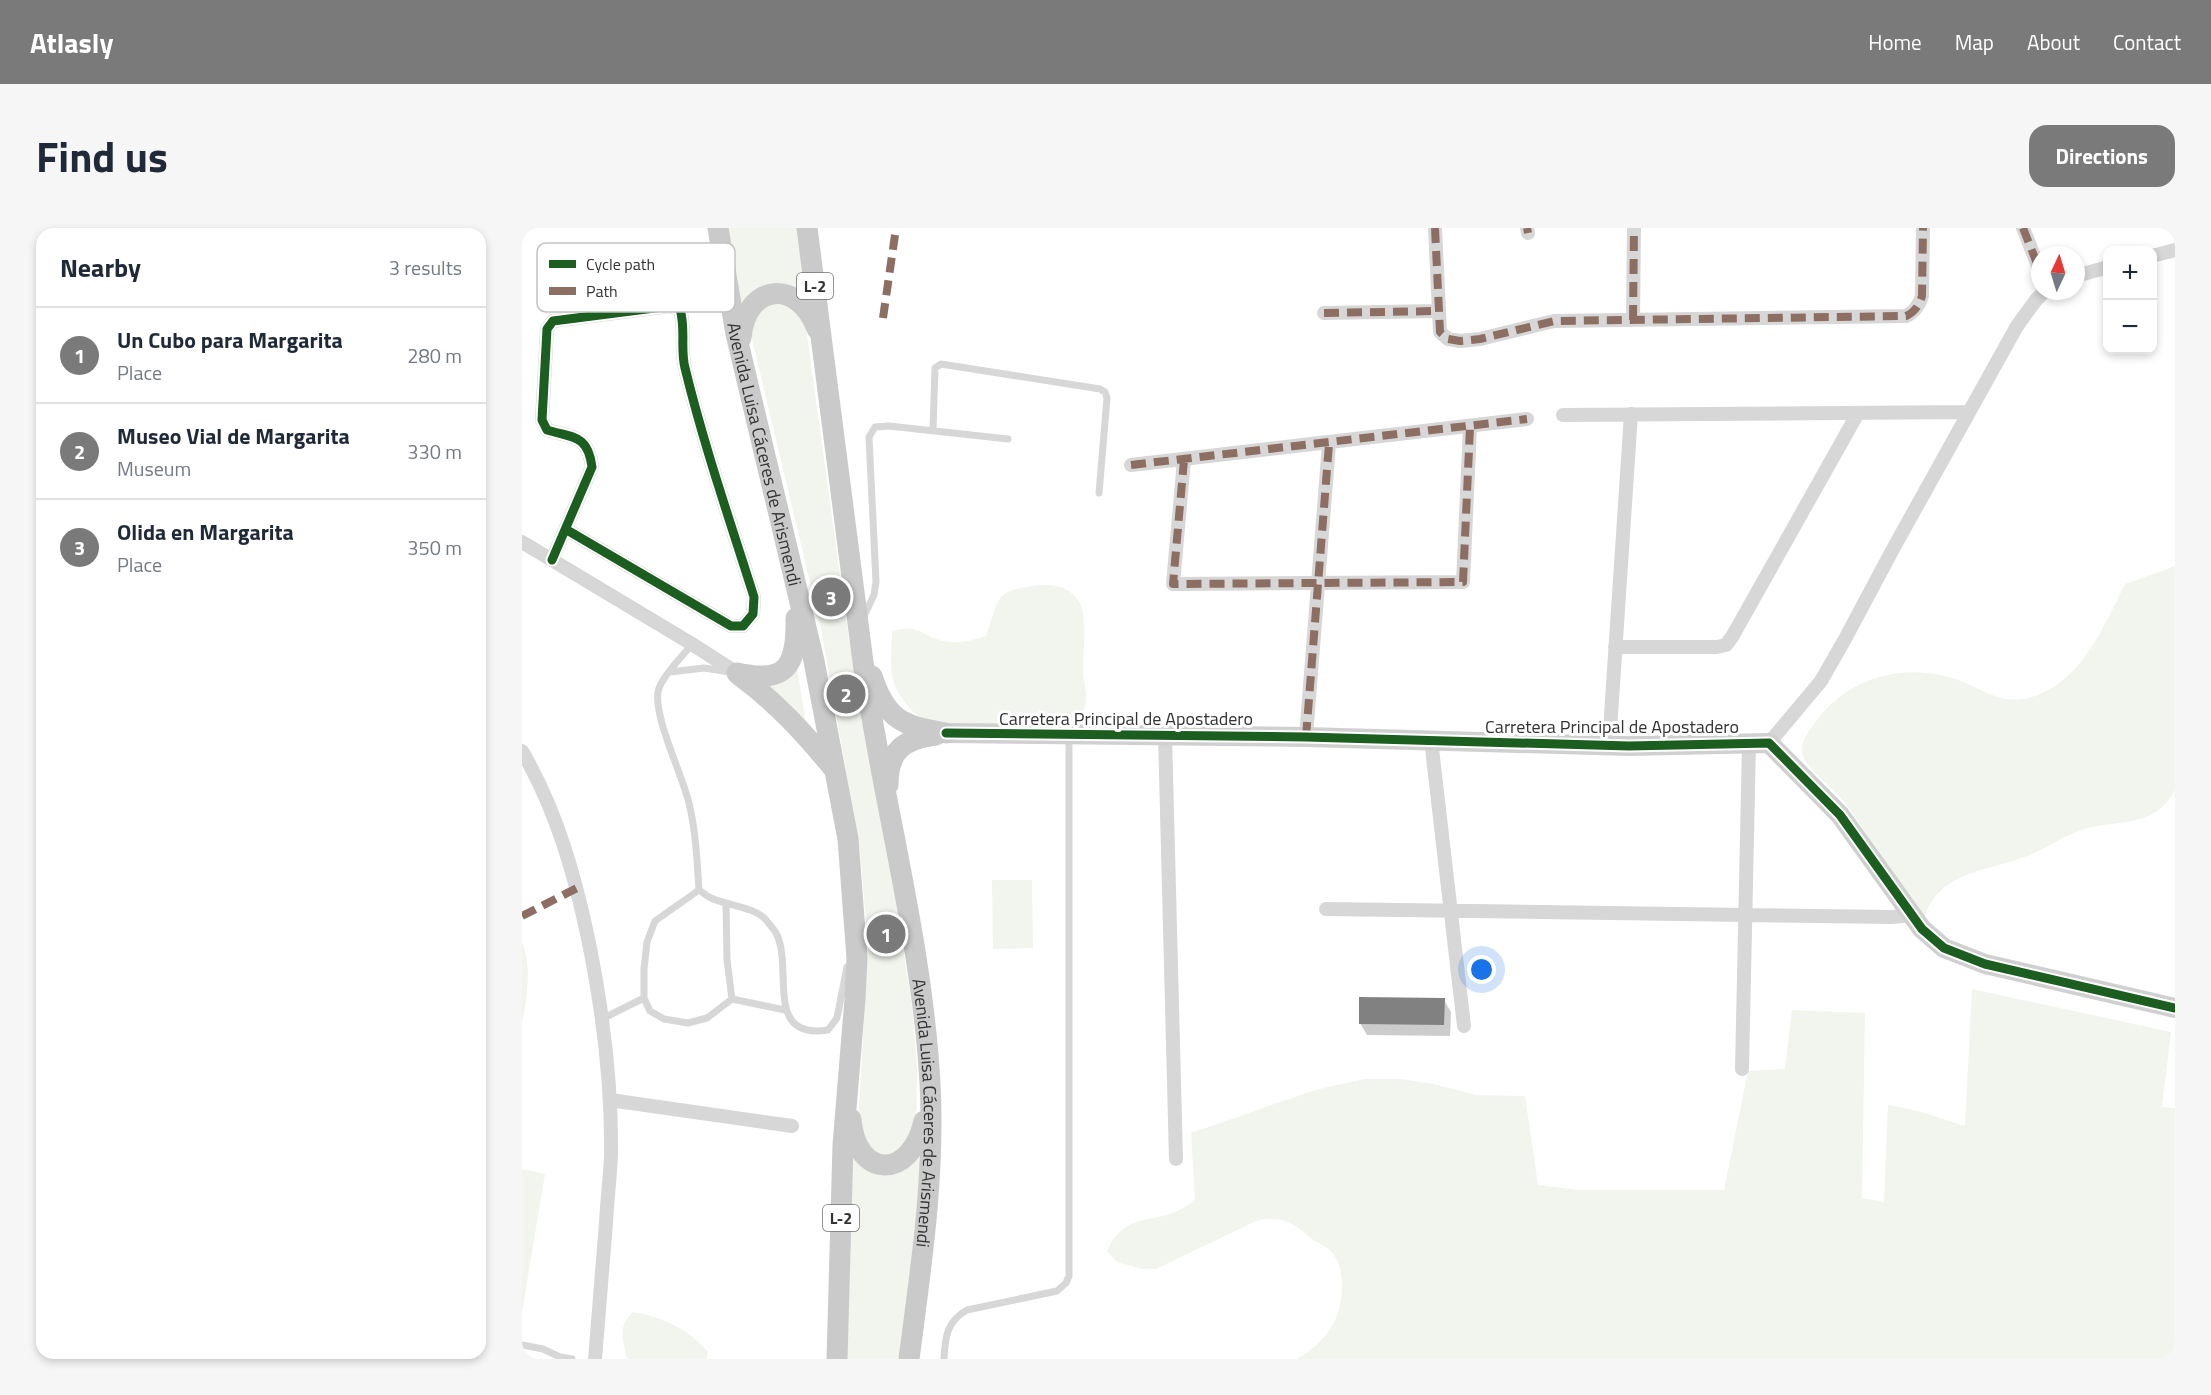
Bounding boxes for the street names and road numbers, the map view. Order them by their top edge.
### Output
road number: L-2 [797,273,833,299]
street label: Avenida Luisa Cáceres de Arismendi [721,320,809,589]
street label: Carretera Principal de Apostadero [999,705,1253,732]
street label: Carretera Principal de Apostadero [1485,713,1739,740]
street label: Avenida Luisa Cáceres de Arismendi [906,977,945,1249]
road number: L-2 [823,1205,859,1231]

